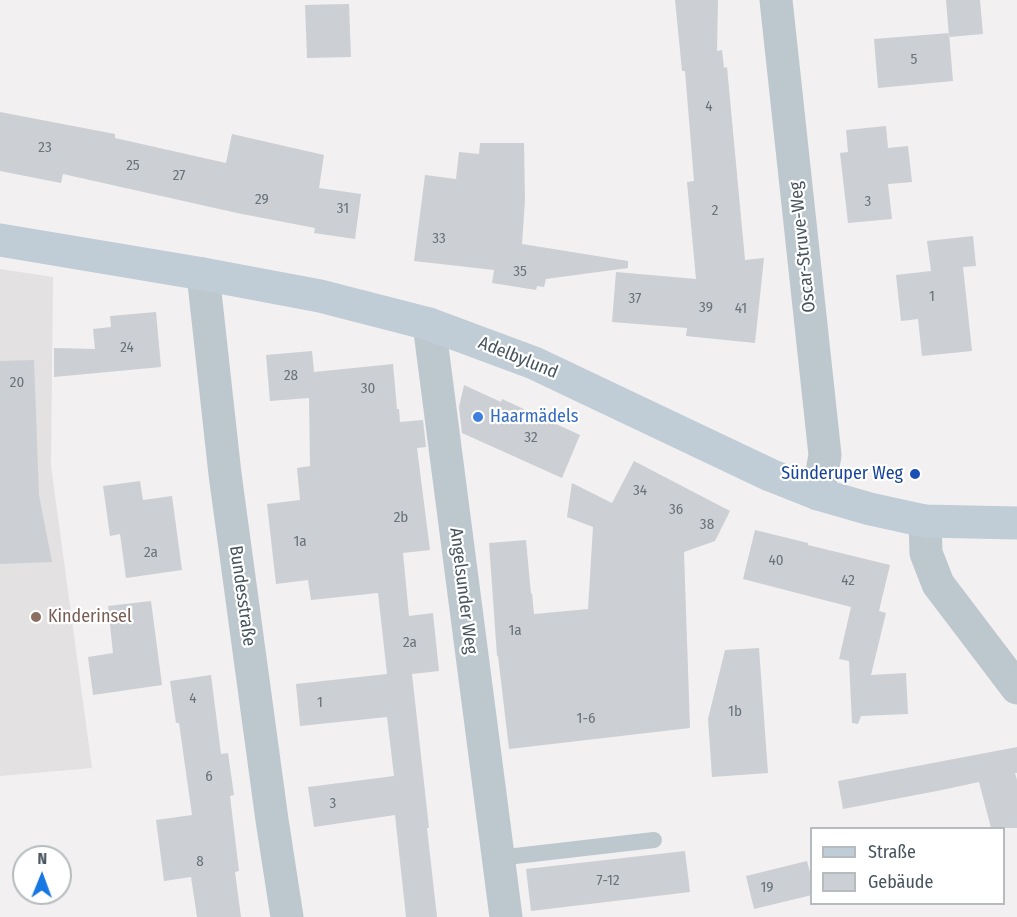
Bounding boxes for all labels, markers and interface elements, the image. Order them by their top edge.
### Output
house number: 5 [911,51,917,69]
house number: 4 [705,98,713,116]
house number: 23 [38,139,52,157]
house number: 25 [126,157,140,175]
house number: 27 [173,167,185,185]
street label: Oscar-Struve-Weg [785,180,821,314]
house number: 29 [255,191,269,209]
house number: 3 [865,193,871,211]
house number: 31 [337,200,349,218]
house number: 2 [712,202,718,220]
house number: 33 [432,230,446,248]
house number: 35 [513,263,527,281]
house number: 1 [929,288,935,306]
house number: 37 [629,290,641,308]
house number: 39 [699,299,713,317]
house number: 41 [735,300,747,318]
street label: Adelbylund [475,332,561,384]
house number: 24 [120,339,134,357]
house number: 28 [284,367,298,385]
house number: 20 [10,374,24,392]
house number: 30 [361,380,375,398]
place label: Haarmädels [490,406,578,428]
marker: Haarmädels [471,410,485,424]
house number: 32 [524,429,538,447]
place label: Sünderuper Weg [781,463,903,485]
marker: Sünderuper Weg [908,467,922,481]
house number: 34 [633,482,647,500]
house number: 36 [669,501,683,519]
house number: 2b [394,509,408,527]
house number: 38 [700,516,714,534]
street label: Angelsunder Weg [445,527,481,655]
house number: 1a [293,533,307,551]
house number: 2a [144,544,158,562]
street label: Bundesstraße [224,544,260,648]
house number: 40 [768,552,784,570]
house number: 42 [841,572,855,590]
place label: Kinderinsel [48,606,132,628]
marker: Kinderinsel [29,610,43,624]
house number: 1a [508,622,522,640]
house number: 2a [403,634,417,652]
house number: 4 [189,690,197,708]
house number: 1 [317,694,323,712]
house number: 1b [728,703,742,721]
house number: 1-6 [577,710,595,728]
house number: 6 [205,768,213,786]
house number: 3 [330,795,336,813]
legend [810,827,1005,905]
text: Straße [868,841,916,863]
north arrow [12,845,72,905]
text: N [37,849,47,868]
house number: 8 [196,853,204,871]
text: Gebäude [868,871,933,893]
house number: 7-12 [596,872,620,890]
house number: 19 [760,879,774,897]

